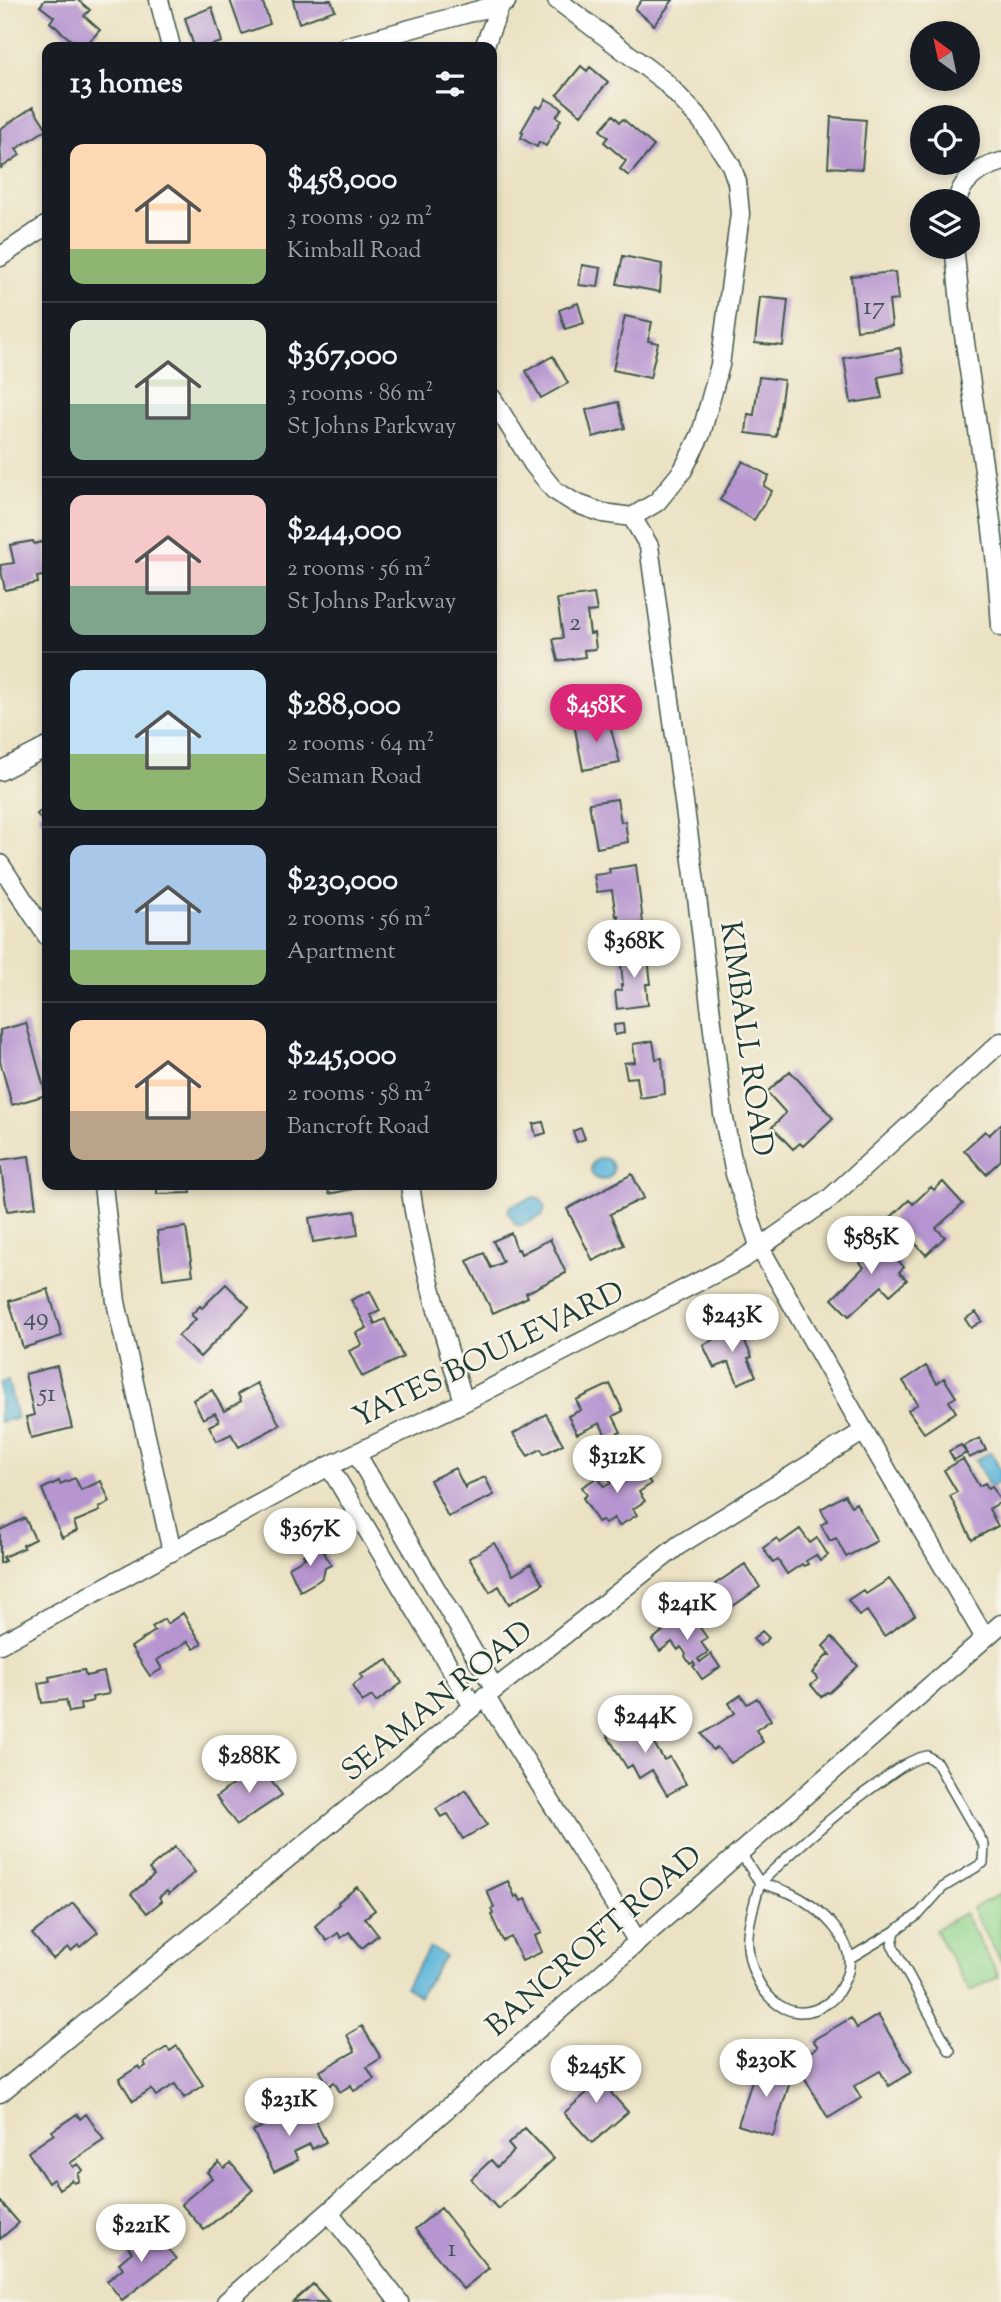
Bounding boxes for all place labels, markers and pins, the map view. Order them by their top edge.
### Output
pin: $458K [547,684,645,744]
pin: $368K [585,920,683,980]
pin: $585K [822,1216,920,1276]
pin: $243K [683,1294,781,1354]
pin: $312K [568,1436,666,1495]
pin: $367K [261,1508,359,1568]
pin: $241K [638,1582,736,1642]
pin: $244K [596,1696,694,1755]
pin: $288K [200,1736,298,1795]
pin: $230K [717,2039,815,2099]
pin: $245K [547,2046,645,2105]
pin: $231K [240,2078,338,2138]
pin: $221K [92,2204,190,2264]

